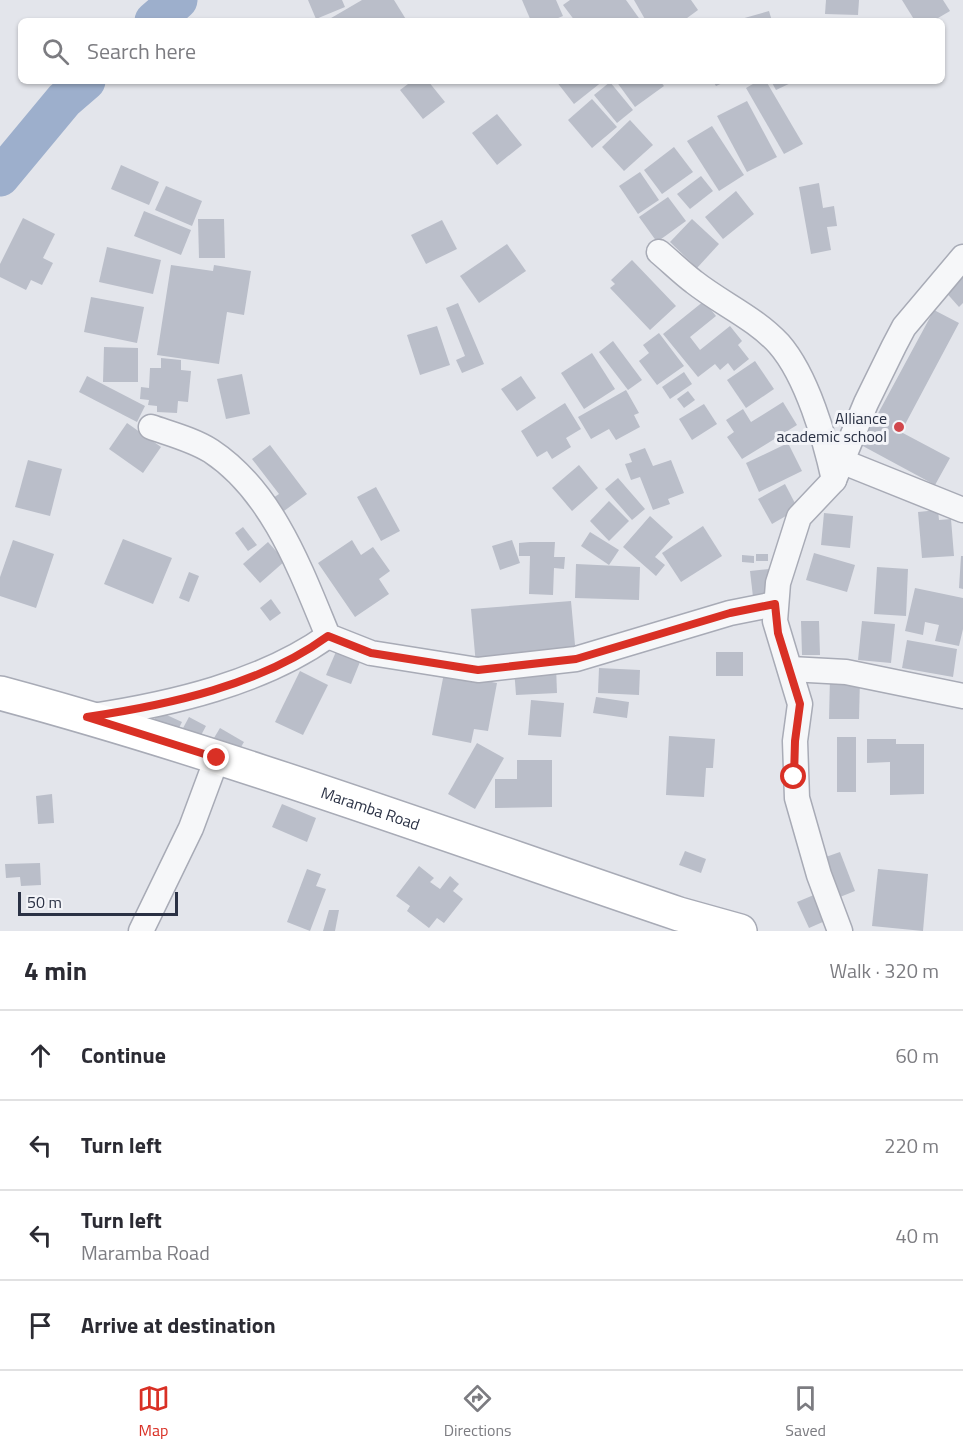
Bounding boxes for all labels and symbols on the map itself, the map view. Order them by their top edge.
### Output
place label: Alliance academic school [776,406,887,448]
marker: Alliance academic school [892,420,906,434]
route end [203,744,229,770]
route start [780,763,806,789]
street label: Maramba Road [318,780,423,836]
scale bar [18,889,178,916]

